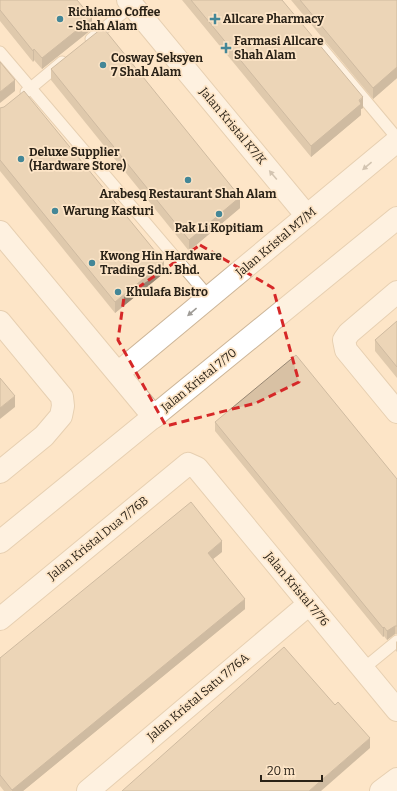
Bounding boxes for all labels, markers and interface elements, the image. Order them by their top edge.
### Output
place label: Richiamo Coffee - Shah Alam [68,5,161,33]
place label: Allcare Pharmacy [223,12,324,26]
marker: Richiamo Coffee - Shah Alam [55,14,65,24]
marker: Allcare Pharmacy [210,14,220,24]
place label: Farmasi Allcare Shah Alam [234,34,324,62]
marker: Farmasi Allcare Shah Alam [221,43,231,53]
place label: Cosway Seksyen 7 Shah Alam [111,51,203,79]
marker: Cosway Seksyen 7 Shah Alam [98,60,108,70]
street label: Jalan Kristal K7/K [196,84,270,168]
place label: Deluxe Supplier (Hardware Store) [29,145,127,173]
marker: Deluxe Supplier (Hardware Store) [16,154,26,164]
one-way arrow [362,161,372,170]
one-way arrow [269,170,278,180]
marker: Arabesq Restaurant Shah Alam [183,175,193,185]
place label: Arabesq Restaurant Shah Alam [100,187,277,201]
place label: Warung Kasturi [63,204,154,218]
street label: Jalan Kristal M7/M [232,204,319,280]
marker: Warung Kasturi [50,206,60,216]
marker: Pak Li Kopitiam [214,209,224,219]
place label: Pak Li Kopitiam [175,221,264,235]
place label: Kwong Hin Hardware Trading Sdn. Bhd. [100,249,222,277]
marker: Kwong Hin Hardware Trading Sdn. Bhd. [87,258,97,268]
place label: Khulafa Bistro [126,285,208,299]
marker: Khulafa Bistro [113,287,123,297]
one-way arrow [186,307,197,316]
street label: Jalan Kristal 7/70 [158,345,239,415]
street label: Jalan Kristal Dua 7/76B [44,493,151,583]
street label: Jalan Kristal 7/76 [261,548,332,629]
street label: Jalan Kristal Satu 7/76A [144,650,252,744]
scale bar [261,757,322,783]
text: 20 m [267,764,296,778]

